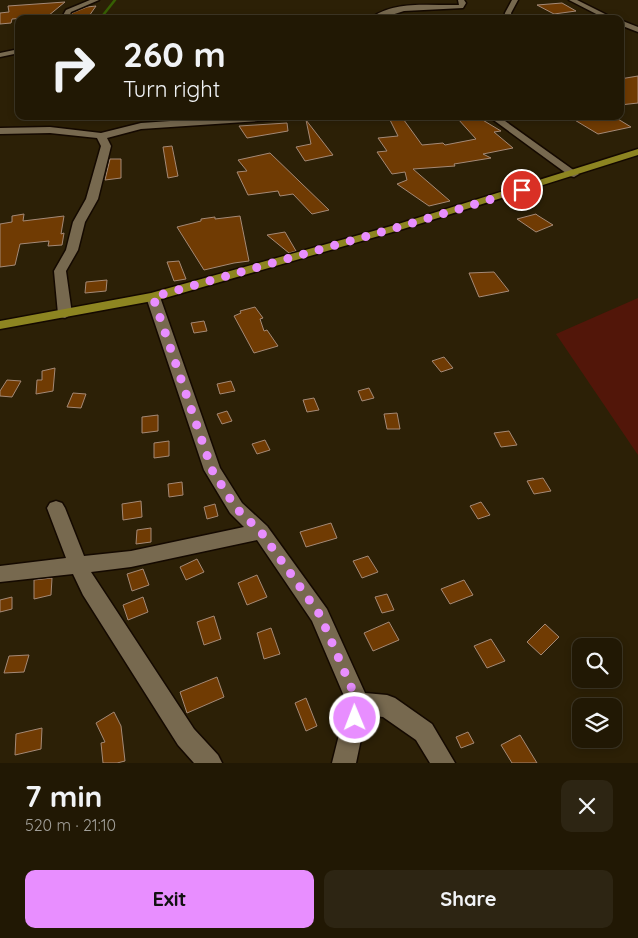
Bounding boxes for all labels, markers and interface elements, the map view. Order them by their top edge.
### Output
text: 260 m [123,32,226,76]
icon: right [40,35,105,100]
text: Turn right [123,75,220,103]
pin [501,169,543,211]
icon: arrive [508,176,536,204]
map controls [572,638,622,748]
button: search [572,638,622,688]
position arrow [328,691,380,743]
button: layers [572,698,622,748]
text: 7 min [25,777,103,815]
button: close [561,780,613,832]
text: 520 m · 21:10 [25,815,116,835]
button: Exit [25,870,314,928]
button: Share [324,870,613,928]

